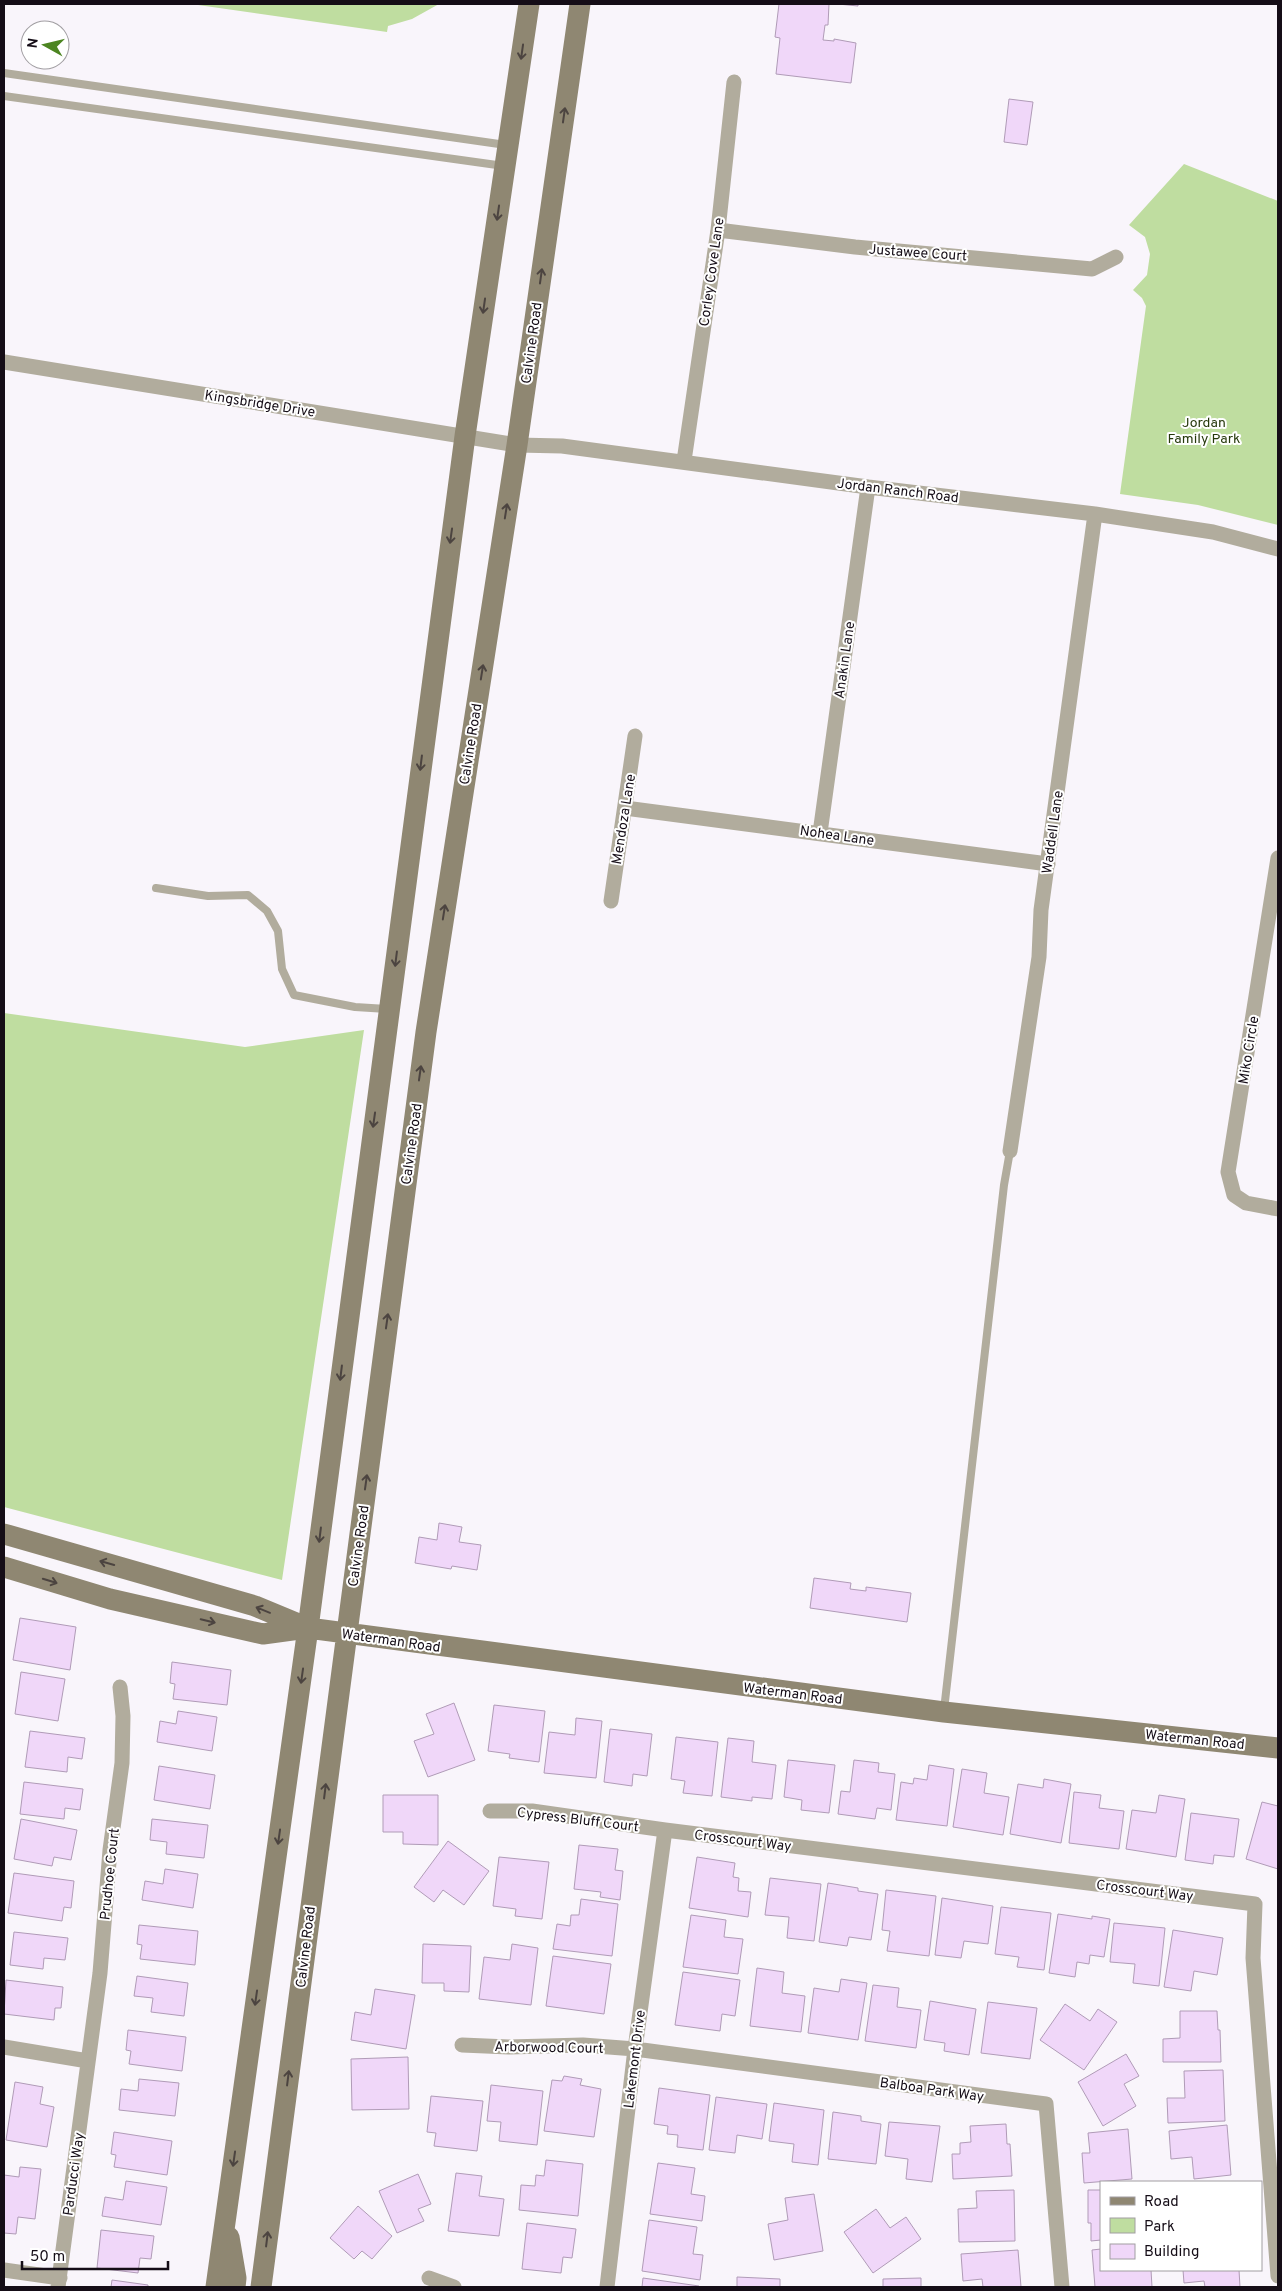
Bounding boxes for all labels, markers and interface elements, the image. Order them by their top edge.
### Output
north arrow [20,20,70,70]
text: N [24,37,43,50]
one-way arrow [516,44,526,60]
one-way arrow [559,107,569,123]
one-way arrow [493,204,503,220]
street label: Corley Cove Lane [696,217,729,328]
street label: Justawee Court [868,242,968,265]
one-way arrow [536,268,546,284]
one-way arrow [479,297,489,313]
street label: Calvine Road [518,301,547,385]
street label: Kingsbridge Drive [203,387,316,422]
park label: Jordan Family Park [1168,415,1240,448]
street label: Jordan Ranch Road [836,476,960,507]
one-way arrow [502,504,512,520]
one-way arrow [446,528,456,544]
street label: Anakin Lane [832,620,859,700]
one-way arrow [477,664,487,680]
street label: Calvine Road [457,702,486,786]
one-way arrow [416,755,426,771]
street label: Mendoza Lane [609,773,640,866]
street label: Waddell Lane [1039,789,1068,875]
street label: Nohea Lane [798,823,875,850]
one-way arrow [440,904,450,920]
one-way arrow [391,951,401,967]
street label: Miko Circle [1236,1015,1263,1086]
one-way arrow [415,1065,425,1081]
street label: Calvine Road [398,1102,427,1186]
one-way arrow [369,1112,379,1128]
one-way arrow [382,1313,392,1329]
one-way arrow [336,1365,346,1381]
one-way arrow [361,1474,371,1490]
street label: Calvine Road [345,1504,374,1588]
one-way arrow [315,1526,325,1542]
one-way arrow [100,1558,116,1568]
one-way arrow [42,1576,58,1586]
one-way arrow [256,1604,271,1614]
one-way arrow [199,1617,215,1626]
street label: Waterman Road [340,1626,441,1657]
one-way arrow [296,1668,306,1684]
street label: Waterman Road [742,1680,843,1709]
street label: Waterman Road [1144,1727,1245,1754]
one-way arrow [321,1783,331,1799]
street label: Cypress Bluff Court [516,1805,640,1836]
street label: Prudhoe Court [97,1827,124,1921]
street label: Crosscourt Way [693,1827,792,1856]
one-way arrow [274,1829,284,1845]
street label: Crosscourt Way [1095,1877,1194,1906]
street label: Calvine Road [293,1905,320,1989]
one-way arrow [251,1990,261,2006]
street label: Lakemont Drive [621,2009,650,2109]
street label: Arborwood Court [494,2039,604,2058]
one-way arrow [283,2070,293,2086]
street label: Balboa Park Way [879,2075,985,2106]
street label: Parducci Way [60,2132,89,2217]
one-way arrow [228,2151,238,2167]
legend [1100,2181,1262,2271]
text: Road [1144,2193,1179,2212]
text: Park [1144,2218,1175,2237]
one-way arrow [262,2231,272,2247]
scale bar [22,2238,169,2270]
text: Building [1144,2243,1199,2262]
text: 50 m [30,2248,65,2267]

